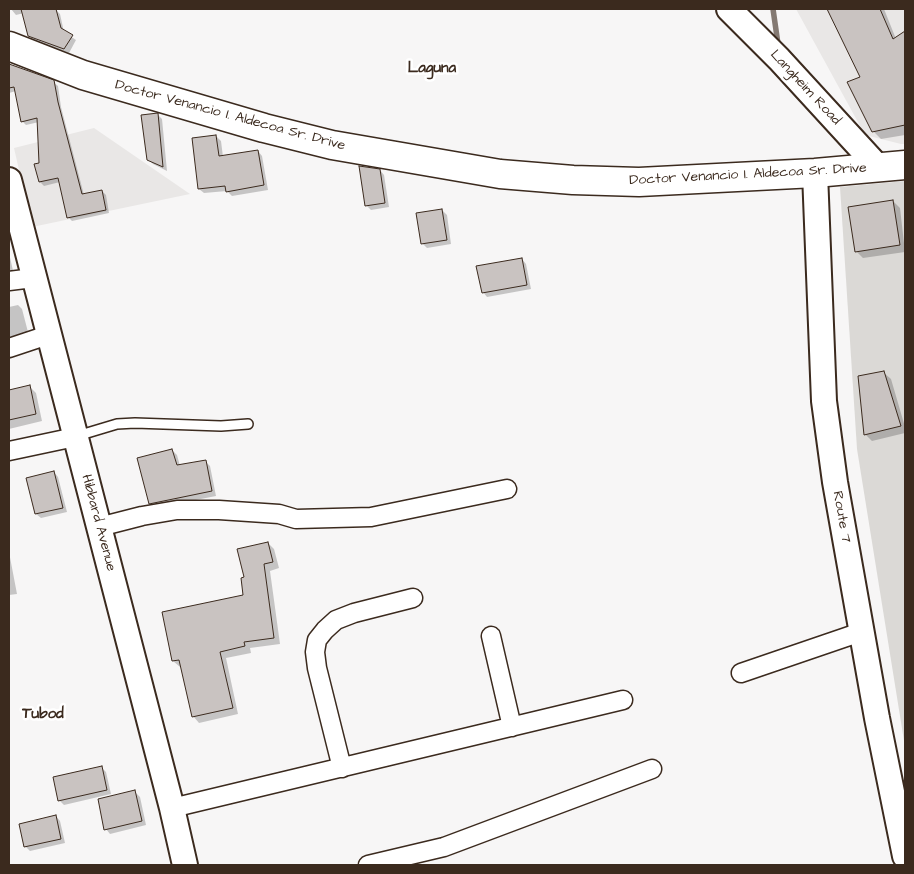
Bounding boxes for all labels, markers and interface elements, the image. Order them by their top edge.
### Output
street label: Langheim Road [766,47,844,129]
district label: Laguna [408,60,456,78]
street label: Doctor Venancio I. Aldecoa Sr. Drive [113,77,347,155]
street label: Doctor Venancio I. Aldecoa Sr. Drive [629,160,867,190]
street label: Hibbard Avenue [77,473,119,573]
street label: Route 7 [828,490,854,544]
district label: Tubod [22,706,64,724]

